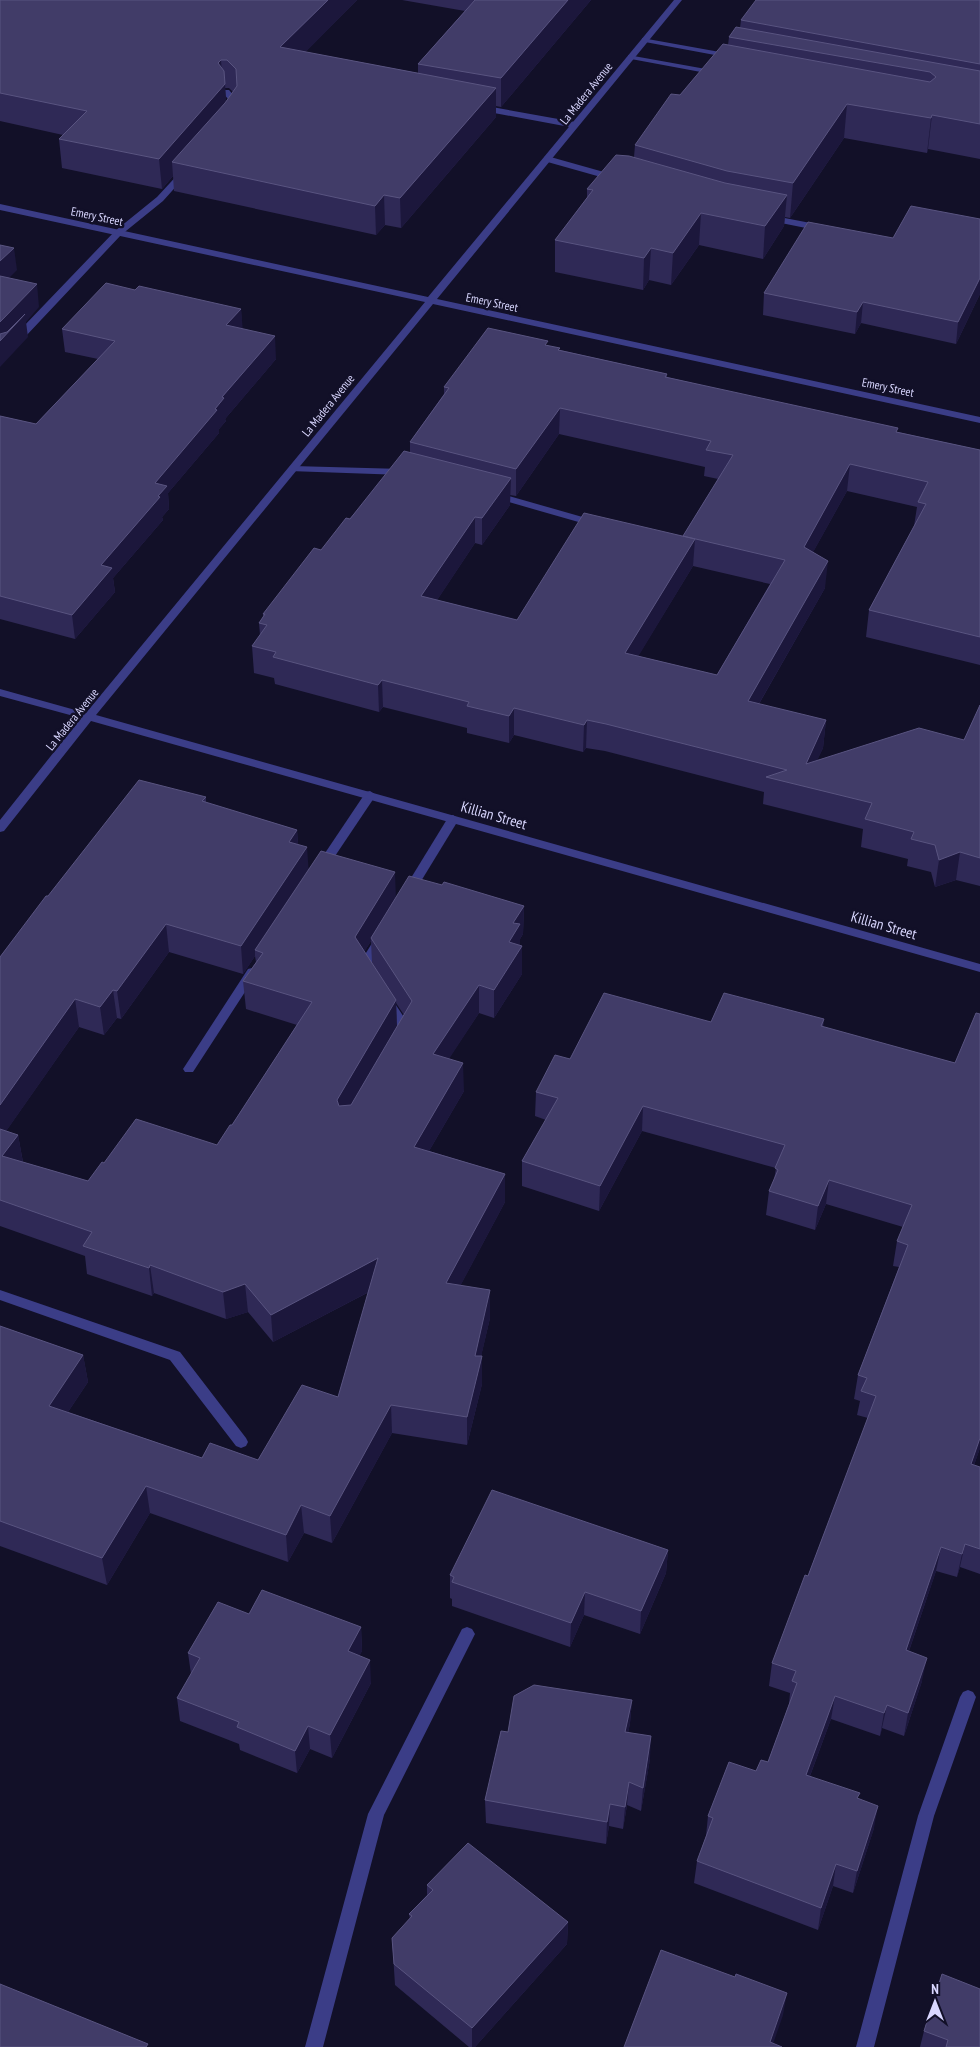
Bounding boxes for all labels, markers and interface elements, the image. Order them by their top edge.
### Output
street label: La Madera Avenue [556,59,616,127]
street label: Emery Street [70,203,125,229]
street label: Emery Street [465,289,520,315]
street label: La Madera Avenue [298,371,358,439]
street label: Emery Street [861,374,916,400]
street label: La Madera Avenue [42,685,102,753]
street label: Killian Street [459,797,529,833]
street label: Killian Street [849,907,919,943]
north arrow [910,1977,960,2027]
text: N [931,1980,939,1998]

